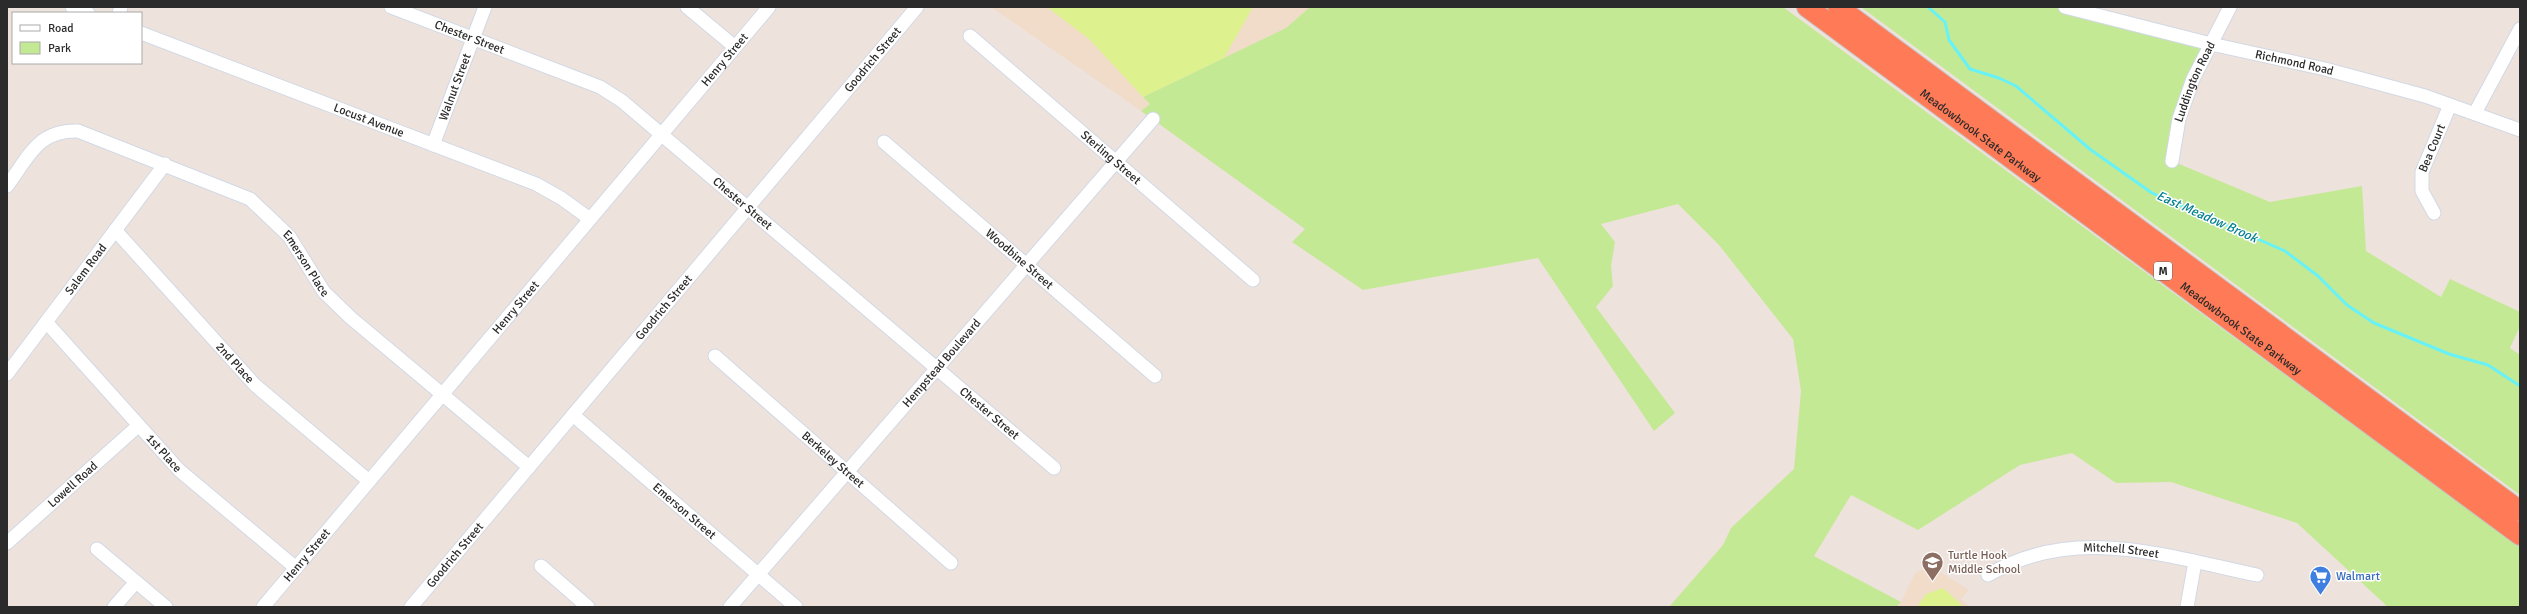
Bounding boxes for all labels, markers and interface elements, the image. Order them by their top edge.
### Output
legend [12,12,142,64]
street label: Chester Street [432,17,506,57]
text: Road [48,21,74,36]
street label: Goodrich Street [841,24,904,95]
street label: Henry Street [698,30,751,89]
street label: Luddington Road [2171,39,2219,124]
text: Park [48,41,71,56]
street label: Richmond Road [2254,46,2335,78]
street label: Walnut Street [435,51,474,123]
street label: Meadowbrook State Parkway [1917,86,2045,186]
street label: Locust Avenue [332,100,406,140]
street label: Bea Court [2415,122,2449,174]
street label: Sterling Street [1078,127,1144,188]
street label: Chester Street [710,174,775,233]
water label: East Meadow Brook [2154,188,2261,247]
street label: Woodbine Street [983,226,1056,292]
street label: Emerson Place [280,227,332,300]
street label: Salem Road [62,241,110,298]
road number: M [2154,262,2172,280]
street label: Goodrich Street [632,272,695,343]
street label: Henry Street [489,278,542,337]
street label: Meadowbrook State Parkway [2177,278,2305,378]
street label: Hempstead Boulevard [899,316,984,410]
street label: 2nd Place [213,339,257,386]
street label: Chester Street [957,384,1022,443]
street label: Berkeley Street [799,428,867,491]
street label: 1st Place [143,431,185,476]
street label: Lowell Road [45,458,101,511]
street label: Emerson Street [650,480,719,542]
street label: Goodrich Street [423,519,487,591]
street label: Henry Street [280,525,334,585]
street label: Mitchell Street [2083,540,2160,561]
place label: Turtle Hook Middle School [1948,548,2021,577]
school or university icon: Turtle Hook Middle School [1920,549,1946,582]
supermarket icon: Walmart [2307,563,2333,596]
place label: Walmart [2336,569,2380,584]

